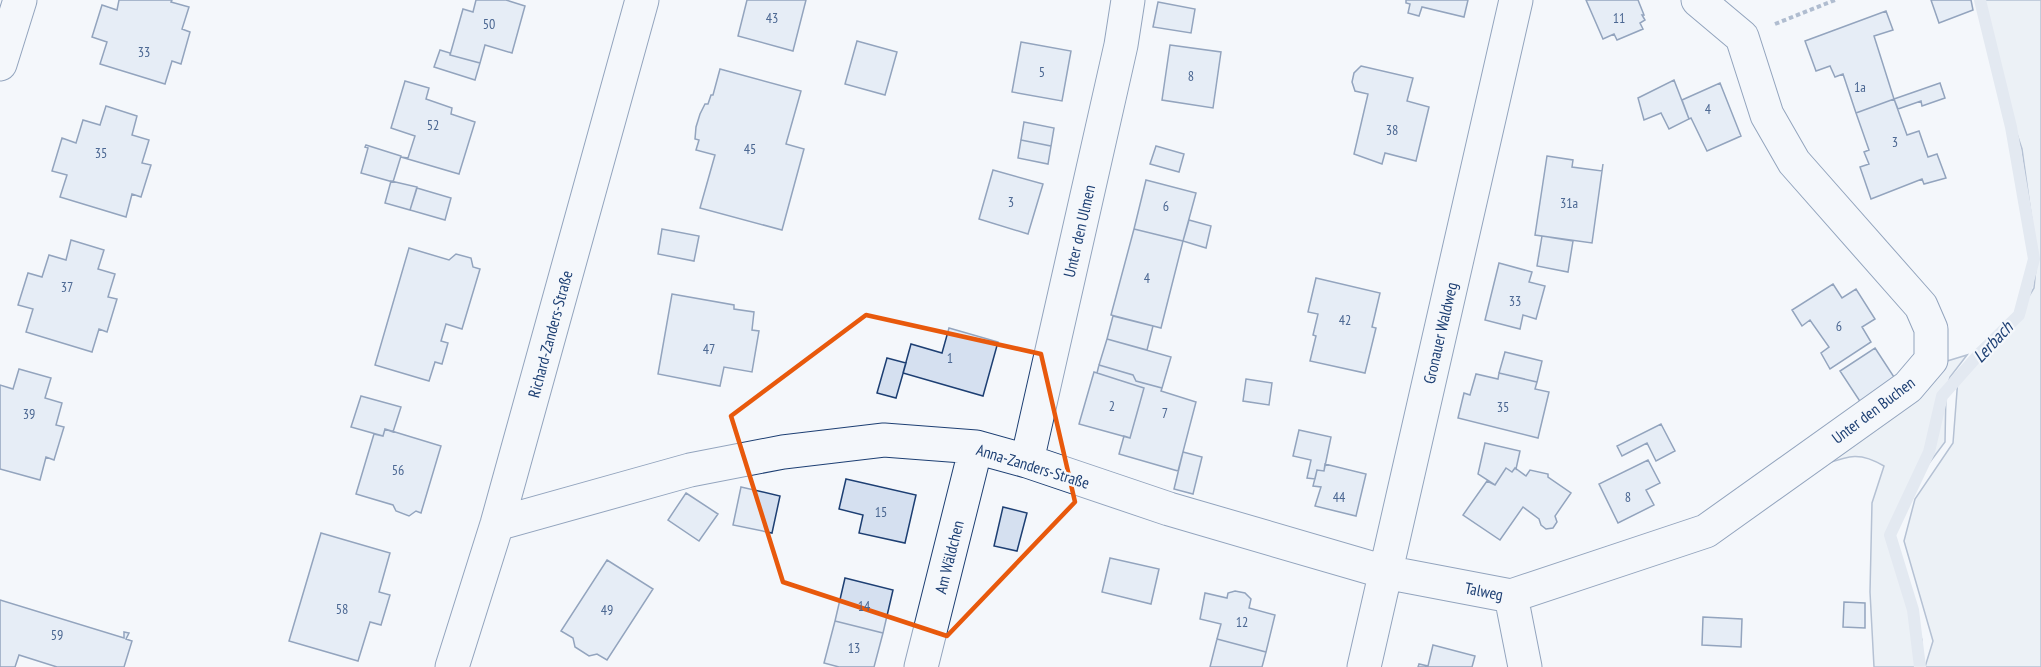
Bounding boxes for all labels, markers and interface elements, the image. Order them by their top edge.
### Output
house number: 43 [766,9,778,27]
house number: 11 [1613,9,1625,27]
house number: 50 [483,15,495,33]
house number: 33 [138,43,150,61]
house number: 5 [1039,63,1045,81]
house number: 8 [1188,67,1194,85]
house number: 1a [1854,78,1866,96]
house number: 4 [1705,100,1712,118]
house number: 52 [427,116,439,134]
house number: 38 [1386,121,1398,139]
house number: 3 [1892,133,1898,151]
house number: 45 [744,140,756,158]
house number: 35 [95,144,107,162]
street label: Unter den Ulmen [1059,183,1099,279]
house number: 3 [1008,193,1014,211]
house number: 31a [1560,194,1578,212]
house number: 6 [1163,197,1169,215]
street label: Richard-Zanders-Straße [523,268,577,400]
house number: 4 [1144,269,1151,287]
house number: 37 [61,278,73,296]
street label: Gronauer Waldweg [1419,280,1461,386]
house number: 33 [1509,292,1521,310]
house number: 42 [1339,311,1351,329]
water label: Lerbach [1968,315,2018,367]
house number: 6 [1836,317,1842,335]
house number: 47 [703,340,715,358]
house number: 1 [947,349,953,367]
street label: Unter den Buchen [1828,372,1918,448]
house number: 2 [1109,397,1115,415]
house number: 35 [1497,398,1509,416]
house number: 7 [1162,404,1168,422]
house number: 39 [23,405,35,423]
street label: Anna-Zanders-Straße [974,439,1092,493]
house number: 56 [392,461,404,479]
house number: 44 [1333,488,1346,506]
house number: 8 [1625,488,1631,506]
house number: 15 [875,503,887,521]
street label: Am Wäldchen [930,518,968,596]
street label: Talweg [1463,578,1505,604]
house number: 14 [858,597,871,615]
house number: 58 [336,600,348,618]
house number: 49 [601,601,613,619]
house number: 12 [1236,613,1248,631]
house number: 59 [51,626,63,644]
house number: 13 [848,639,860,657]

